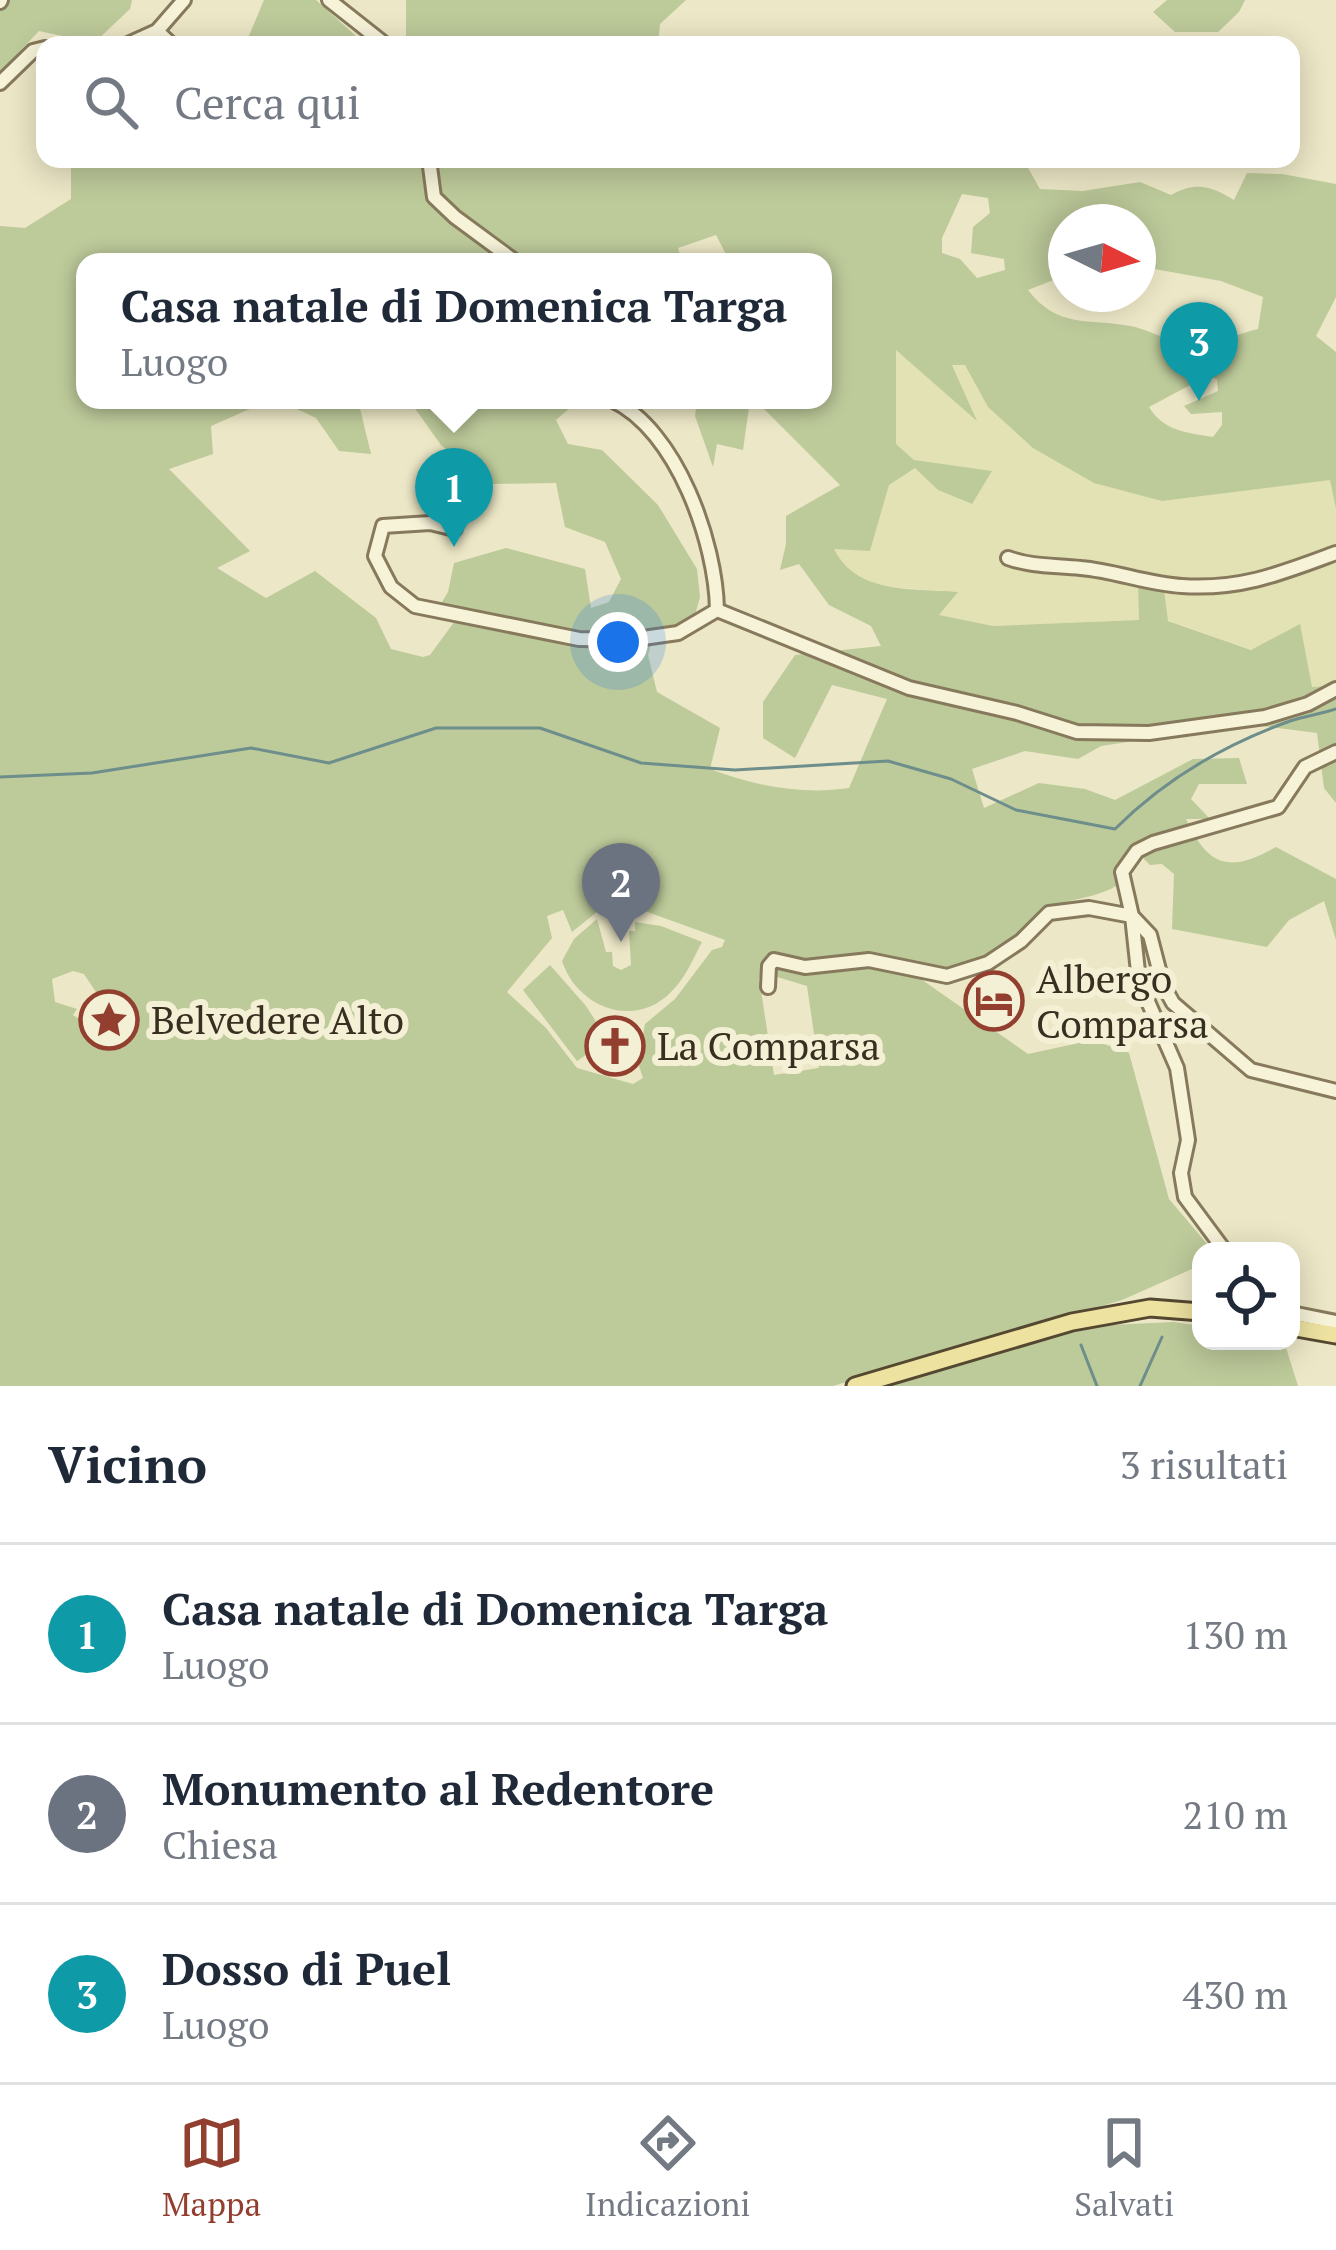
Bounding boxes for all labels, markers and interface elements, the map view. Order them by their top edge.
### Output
search box [36,36,1300,168]
icon: search [78,69,144,135]
text: Cerca qui [174,72,360,132]
north arrow [1048,204,1156,312]
popup [76,253,832,409]
text: Casa natale di Domenica Targa [121,275,787,335]
pin: 3 [1160,302,1238,401]
text: Luogo [121,335,228,387]
pin: 1 [415,448,493,547]
your location [588,612,648,672]
pin: 2 [582,843,660,942]
place label: Albergo Comparsa [1036,952,1209,1049]
hotel icon: Albergo Comparsa [963,970,1025,1032]
place icon: Belvedere Alto [78,989,140,1051]
place label: Belvedere Alto [151,993,404,1045]
church icon: La Comparsa [584,1015,646,1077]
place label: La Comparsa [657,1019,880,1071]
map controls [1192,1242,1300,1350]
button: locate [1192,1242,1300,1350]
text: Vicino [48,1430,207,1498]
text: 3 risultati [1120,1438,1288,1490]
text: Casa natale di Domenica Targa [162,1578,828,1638]
text: 1 [76,1608,98,1660]
text: 130 m [1183,1608,1288,1660]
text: Luogo [162,1638,269,1690]
text: Monumento al Redentore [162,1758,714,1818]
text: 2 [76,1788,98,1840]
text: 210 m [1183,1788,1288,1840]
text: Chiesa [162,1818,278,1870]
text: Dosso di Puel [162,1938,451,1998]
text: 3 [76,1968,98,2020]
text: 430 m [1183,1968,1288,2020]
text: Luogo [162,1998,269,2050]
tab: Mappa [162,2110,261,2225]
tab: Indicazioni [585,2110,750,2225]
tab: Salvati [1074,2110,1174,2225]

